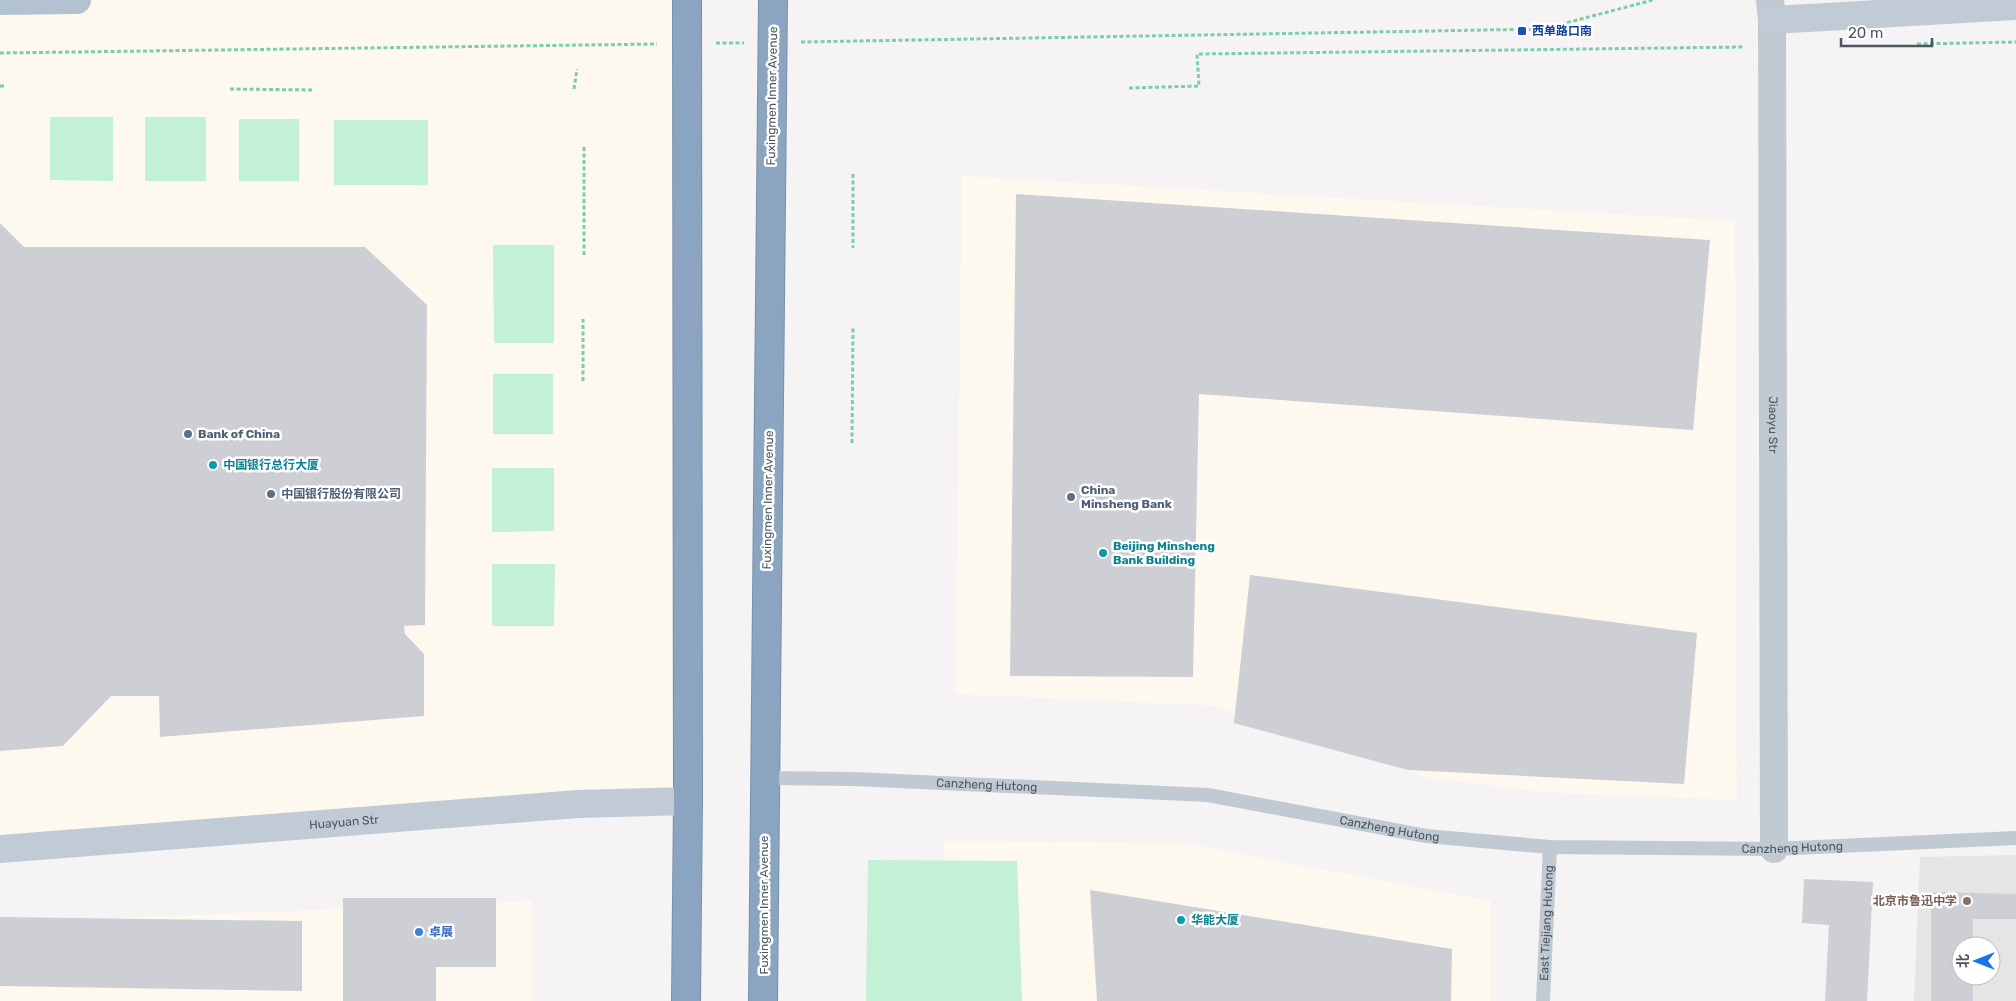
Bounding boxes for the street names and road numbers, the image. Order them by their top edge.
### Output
street label: Fuxingmen Inner Avenue [764,26,780,166]
street label: Jiaoyu Str [1766,396,1780,454]
street label: Fuxingmen Inner Avenue [760,430,776,570]
street label: Canzheng Hutong [936,776,1038,794]
street label: Huayuan Str [309,813,380,832]
street label: Canzheng Hutong [1338,813,1440,844]
street label: Fuxingmen Inner Avenue [757,835,771,975]
street label: Canzheng Hutong [1742,839,1843,856]
street label: East Tiejiang Hutong [1537,865,1556,981]

